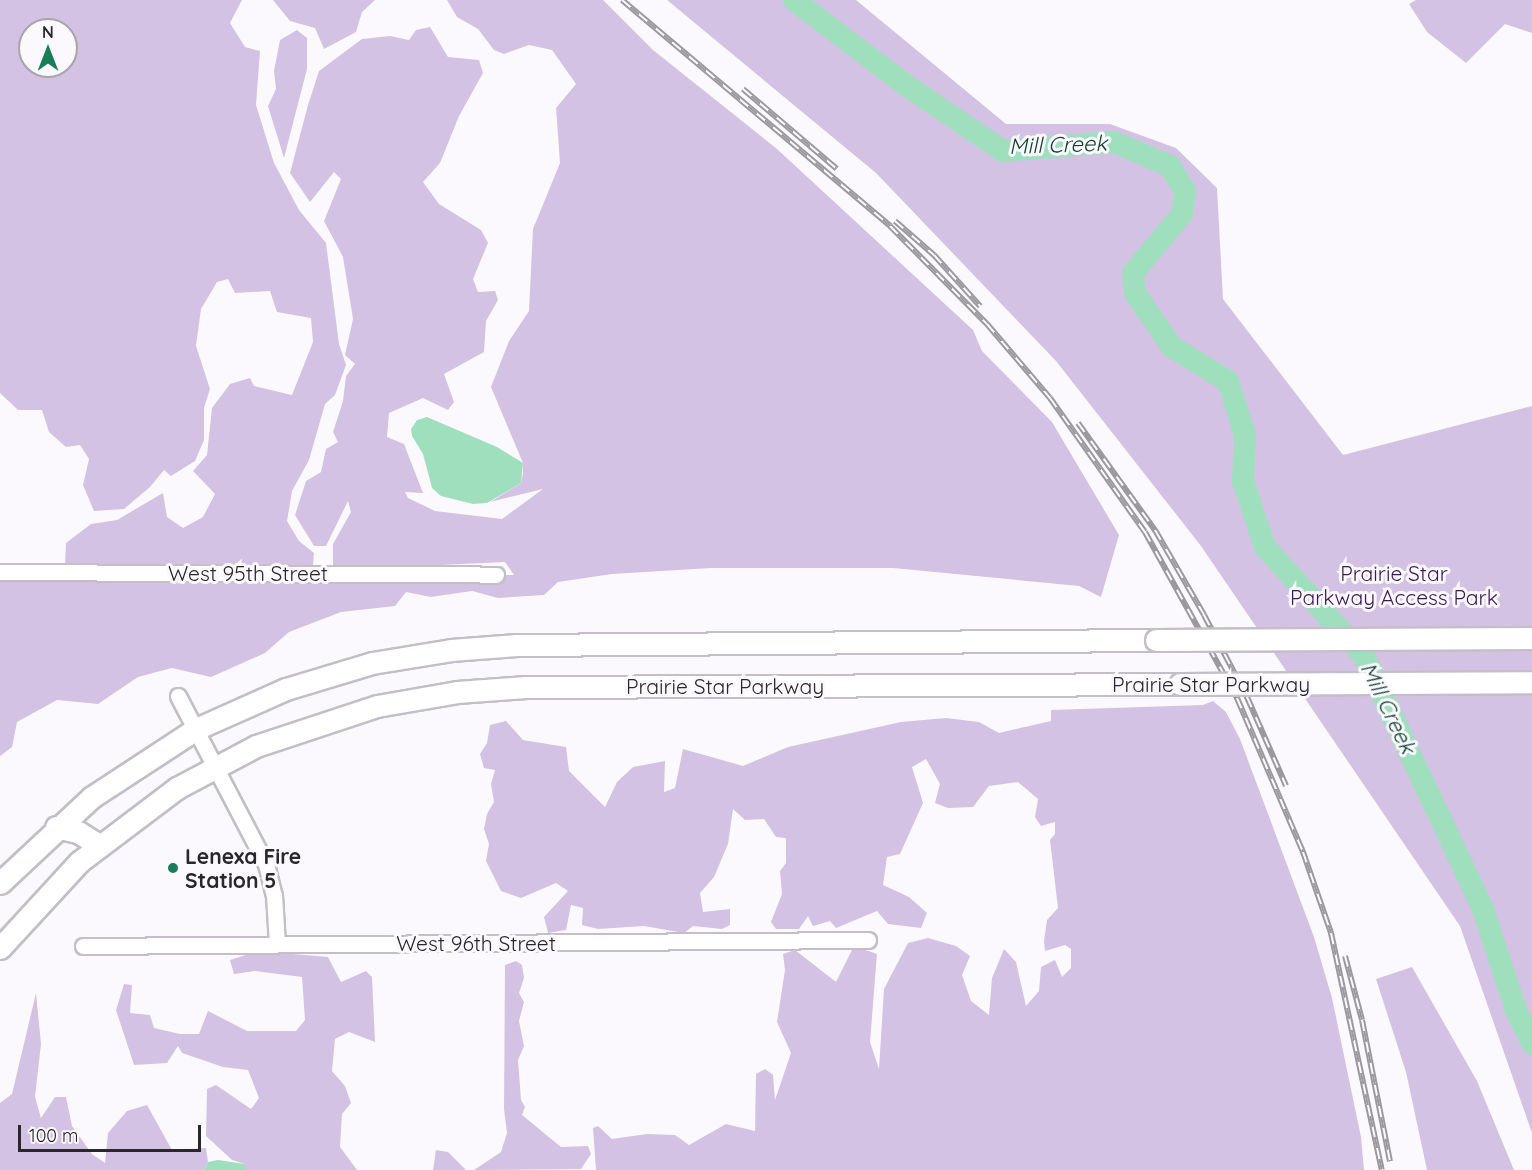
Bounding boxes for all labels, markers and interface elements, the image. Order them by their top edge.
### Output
north arrow [18,18,78,78]
text: N [42,22,54,42]
water label: Mill Creek [1009,130,1107,160]
street label: West 95th Street [168,560,328,586]
park label: Prairie Star Parkway Access Park [1290,560,1498,610]
water label: Mill Creek [1355,658,1421,758]
street label: Prairie Star Parkway [1112,671,1310,697]
street label: Prairie Star Parkway [626,673,824,699]
place label: Lenexa Fire Station 5 [185,843,301,893]
marker: Lenexa Fire Station 5 [166,861,180,875]
street label: West 96th Street [396,930,556,956]
scale bar [21,1113,204,1151]
text: 100 m [29,1124,78,1147]

